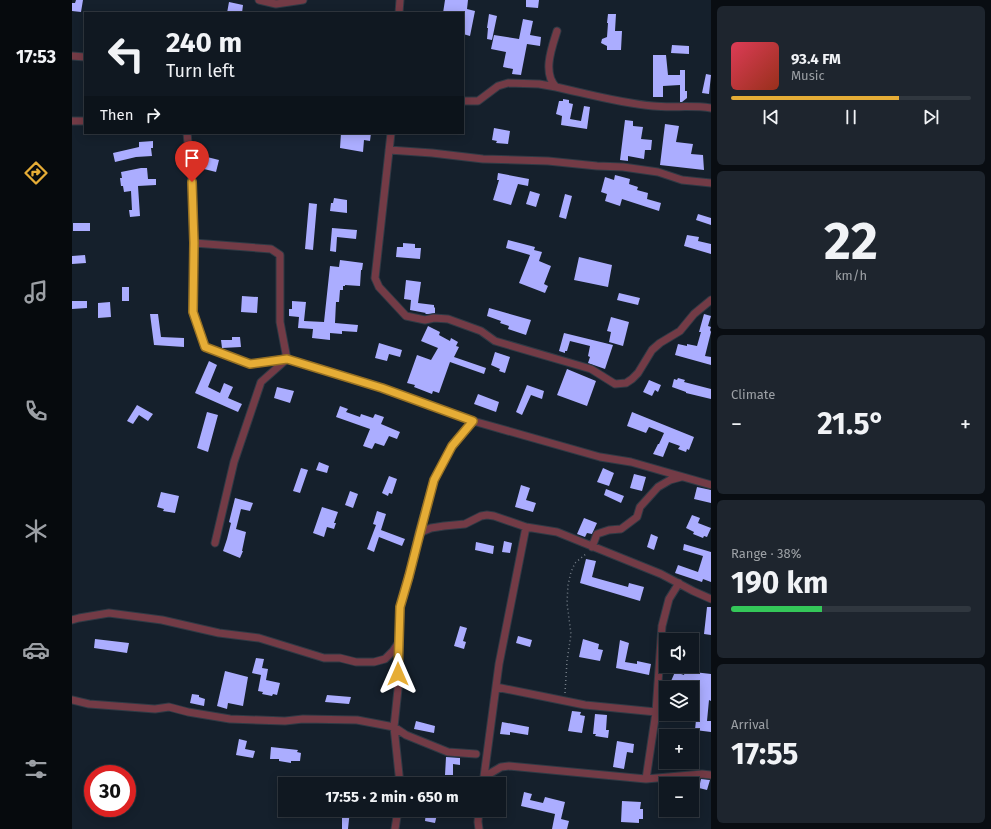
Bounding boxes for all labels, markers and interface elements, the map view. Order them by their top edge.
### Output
text: 240 m [166,26,242,59]
icon: left [100,28,152,80]
text: 17:53 [16,46,56,68]
text: 93.4 FM [791,50,841,68]
text: Turn left [166,60,235,82]
text: Music [791,68,825,83]
icon: right [142,104,164,126]
text: Then [100,106,134,124]
icon: previous [760,106,782,128]
icon: pause [840,106,862,128]
icon: next [920,106,942,128]
pin [175,141,209,182]
icon: arrive [181,147,203,169]
icon: directions [22,159,50,187]
text: 22 [824,210,878,273]
text: km/h [835,268,867,283]
icon: music [22,278,50,306]
text: Climate [731,387,775,402]
icon: phone [22,397,50,425]
text: 21.5° [817,406,885,442]
text: − [731,411,742,438]
text: + [960,411,971,438]
icon: climate [22,517,50,545]
text: Range · 38% [731,546,801,561]
text: 190 km [731,565,828,601]
map controls [659,633,699,817]
button: sound [659,633,699,673]
icon: car [22,636,50,664]
position arrow [377,653,419,695]
button: layers [659,681,699,721]
text: Arrival [731,717,769,732]
button: + [659,729,699,769]
text: 17:55 [731,736,798,772]
icon: filters [22,755,50,783]
speed limit sign: 30 [84,765,136,817]
button: − [659,777,699,817]
text: 17:55 · 2 min · 650 m [325,788,459,806]

